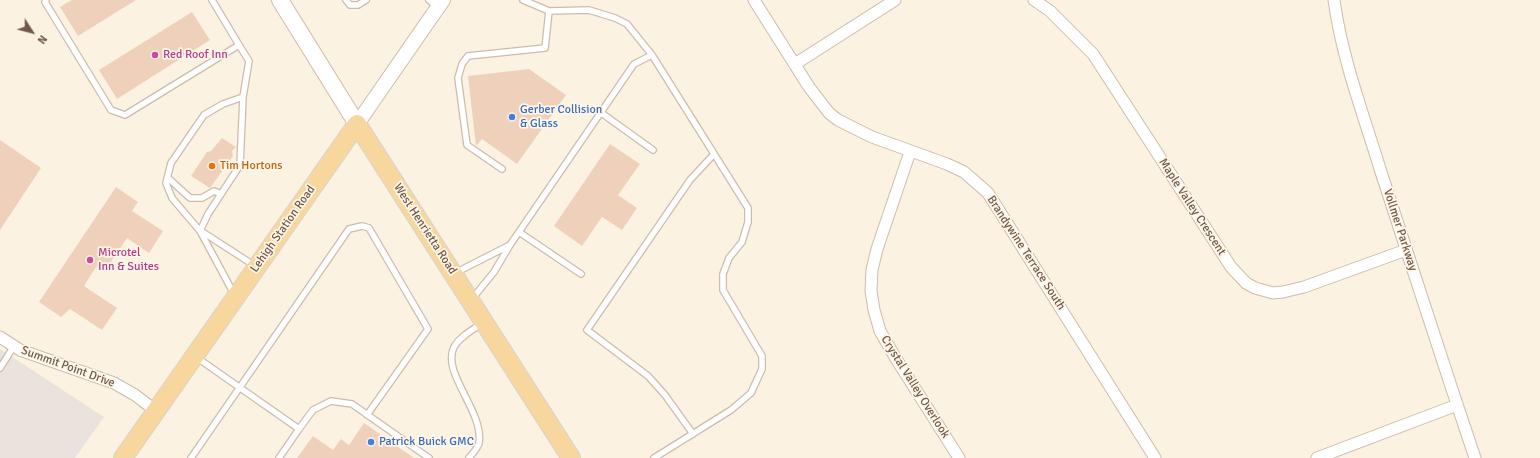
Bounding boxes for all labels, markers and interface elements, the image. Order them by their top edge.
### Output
north arrow [12,12,52,52]
text: N [35,32,50,46]
place label: Red Roof Inn [163,48,228,62]
marker: Red Roof Inn [150,50,160,60]
place label: Gerber Collision & Glass [520,103,602,131]
marker: Gerber Collision & Glass [507,112,517,122]
street label: Maple Valley Crescent [1155,156,1229,258]
place label: Tim Hortons [220,159,282,173]
marker: Tim Hortons [207,161,217,171]
street label: West Henrietta Road [390,181,460,277]
street label: Lehigh Station Road [248,183,318,275]
street label: Vollmer Parkway [1380,187,1420,273]
street label: Brandywine Terrace South [984,193,1068,313]
place label: Microtel Inn & Suites [98,246,159,274]
marker: Microtel Inn & Suites [85,255,95,265]
street label: Crystal Valley Overlook [878,333,952,441]
street label: Summit Point Drive [19,343,117,391]
place label: Patrick Buick GMC [379,435,474,449]
marker: Patrick Buick GMC [366,437,376,447]

